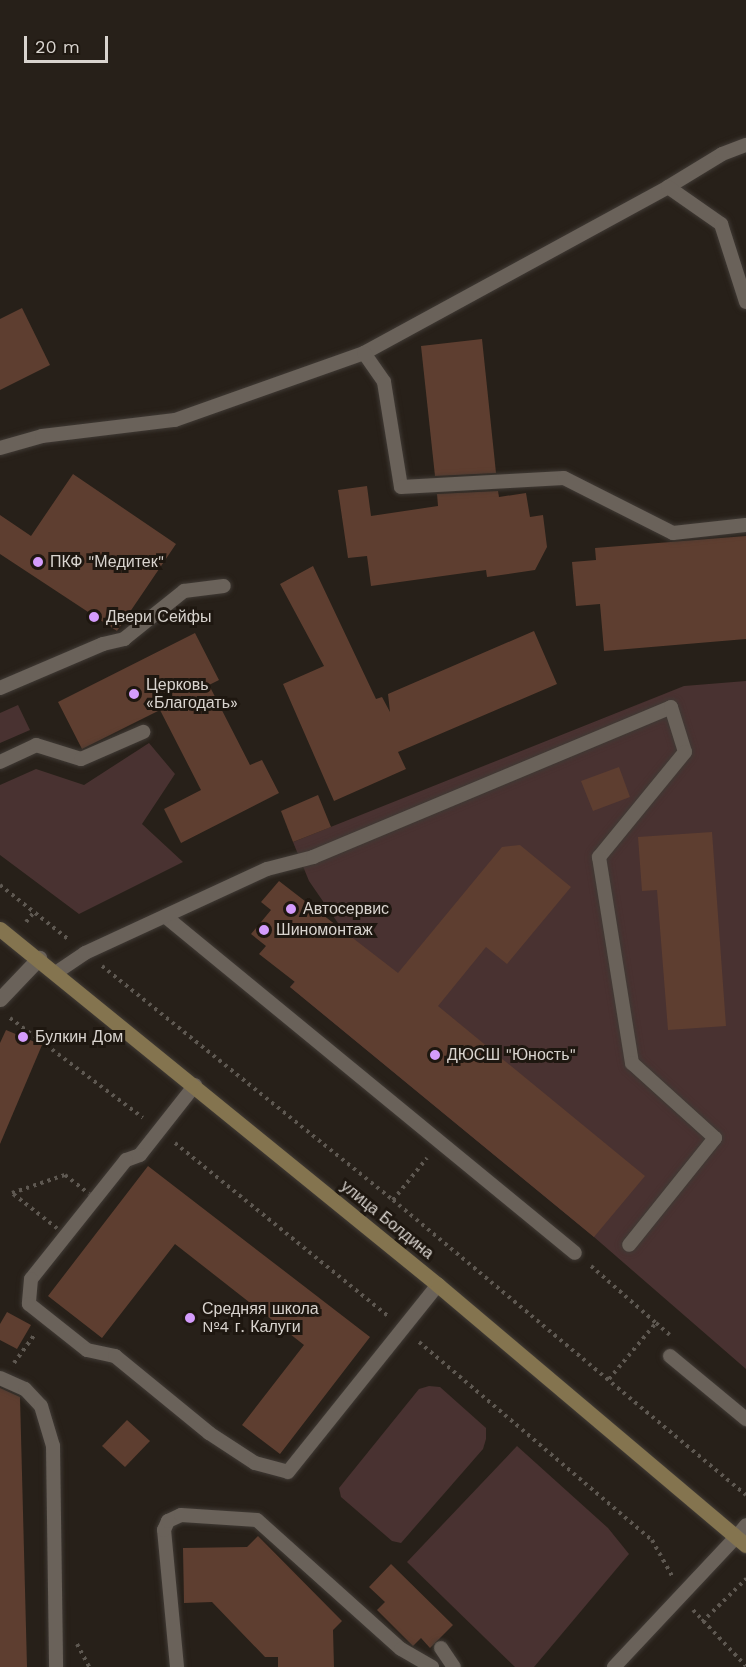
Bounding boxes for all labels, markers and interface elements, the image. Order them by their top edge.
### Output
scale bar [27,24,111,62]
text: 20 m [35,36,80,57]
place label: ПКФ "Медитек" [50,552,164,572]
marker: ПКФ "Медитек" [31,555,45,569]
place label: Двери Сейфы [106,607,211,627]
marker: Двери Сейфы [87,610,101,624]
place label: Церковь «Благодать» [146,675,238,713]
marker: Церковь «Благодать» [127,687,141,701]
place label: Автосервис [303,899,389,919]
marker: Автосервис [284,902,298,916]
place label: Шиномонтаж [276,920,373,940]
marker: Шиномонтаж [257,923,271,937]
place label: Булкин Дом [35,1027,123,1047]
marker: Булкин Дом [16,1030,30,1044]
place label: ДЮСШ "Юность" [447,1045,576,1065]
marker: ДЮСШ "Юность" [428,1048,442,1062]
street label: улица Болдина [337,1177,437,1263]
place label: Средняя школа №4 г. Калуги [202,1299,319,1337]
marker: Средняя школа №4 г. Калуги [183,1311,197,1325]

